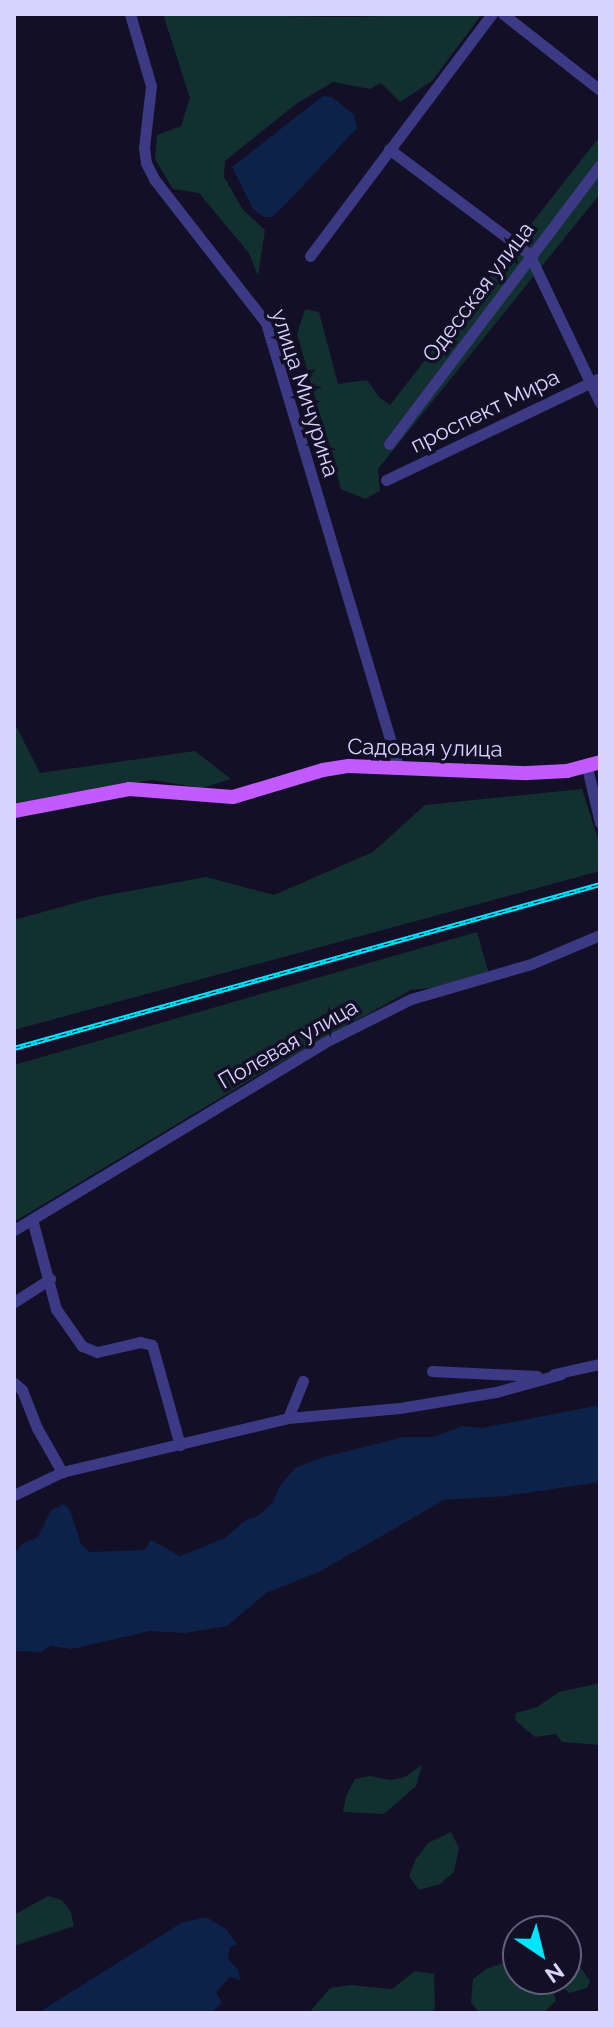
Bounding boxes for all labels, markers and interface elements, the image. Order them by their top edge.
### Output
street label: Одесская улица [417,217,539,367]
street label: улица Мичурина [265,306,345,480]
street label: проспект Мира [406,364,564,458]
street label: Садовая улица [347,733,503,763]
street label: Полевая улица [213,993,363,1095]
north arrow [502,1915,582,1995]
text: N [540,1958,569,1988]

